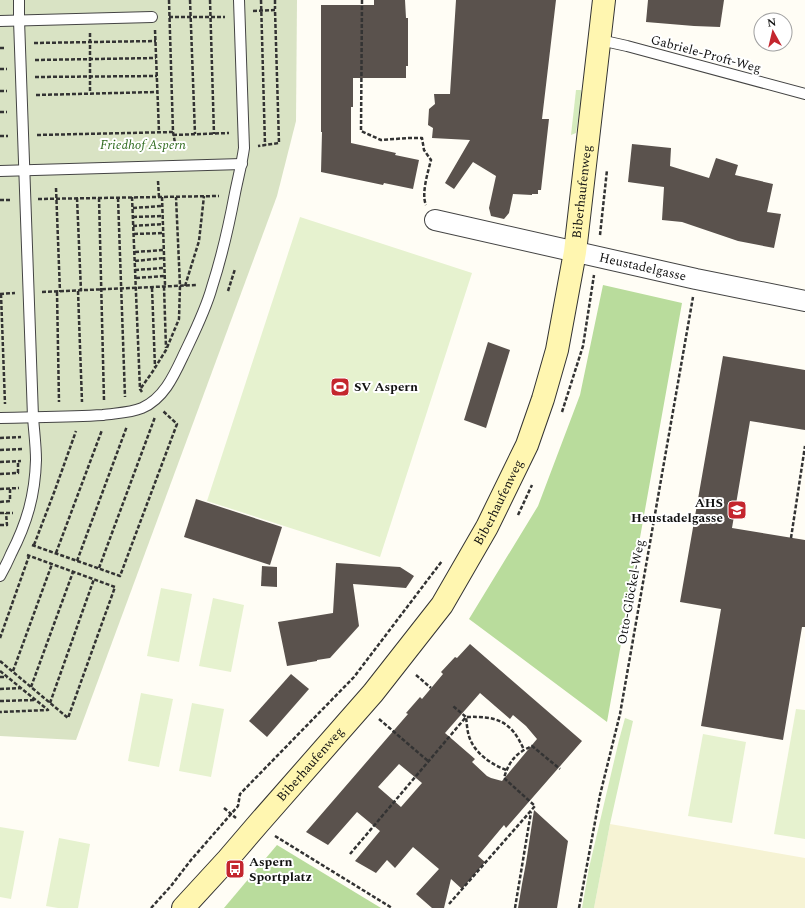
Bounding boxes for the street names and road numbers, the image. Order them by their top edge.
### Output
street label: Gabriele-Proft-Weg [648,30,764,78]
street label: Biberhaufenweg [567,144,597,240]
street label: Heustadelgasse [597,247,688,287]
street label: Biberhaufenweg [468,456,529,549]
street label: Otto-Glöckel-Weg [612,538,650,646]
street label: Biberhaufenweg [272,722,349,806]

